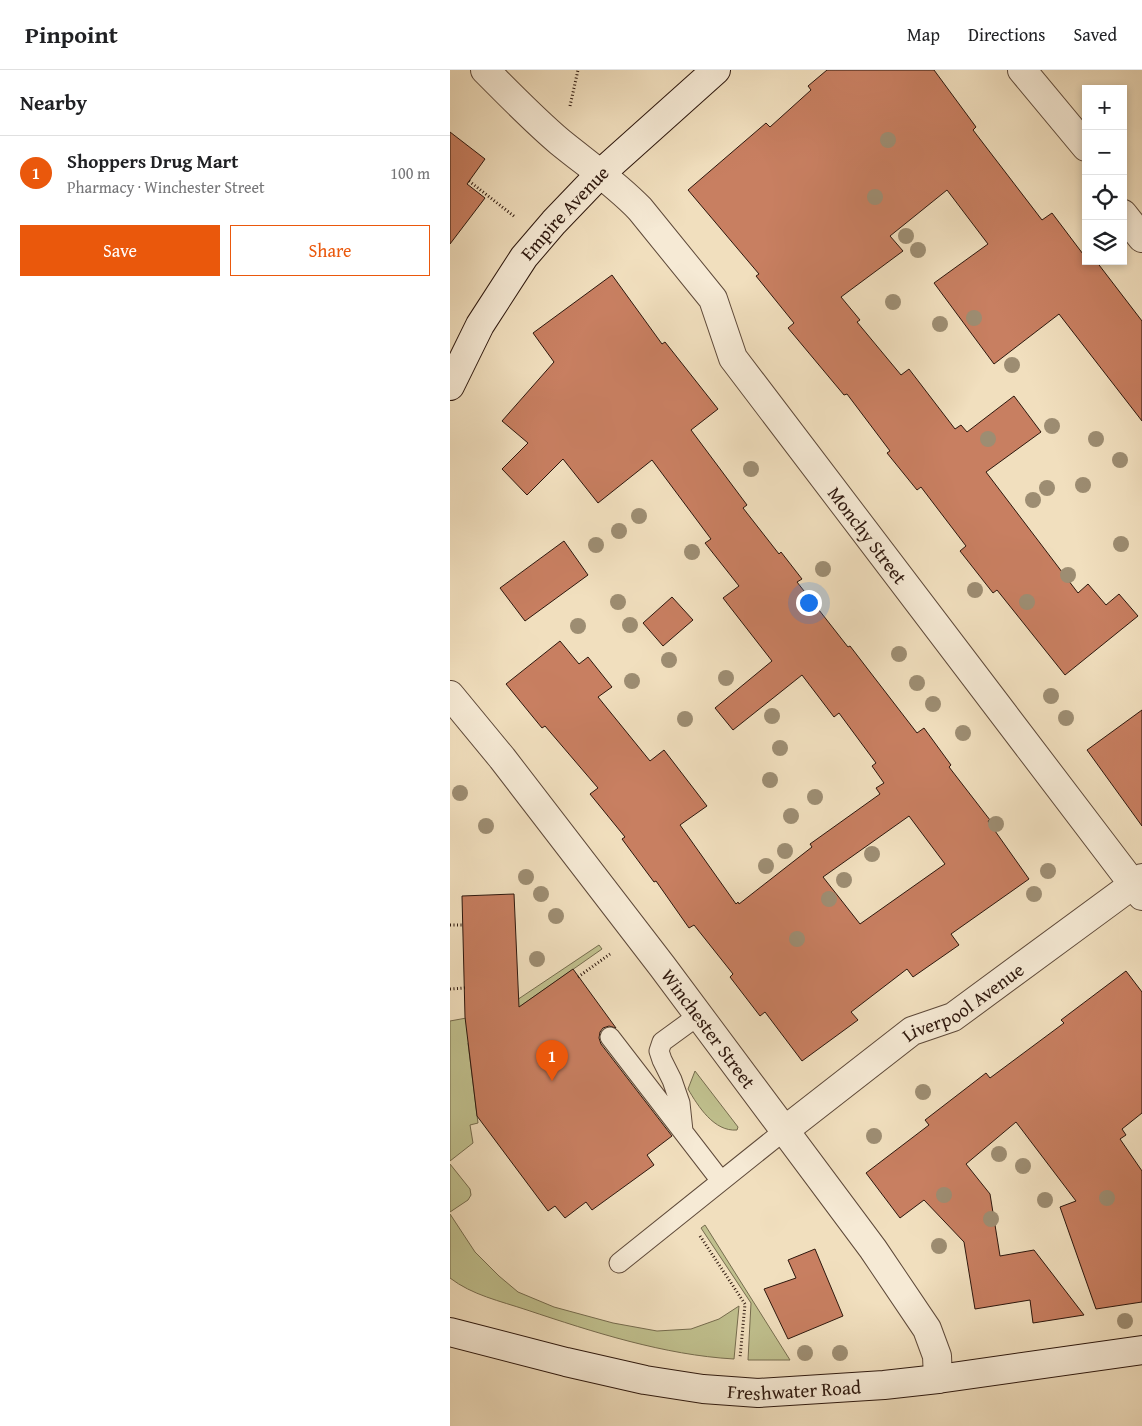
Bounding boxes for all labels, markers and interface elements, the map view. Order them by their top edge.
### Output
text: Pinpoint [25,17,118,52]
text: Map [907,21,940,48]
text: Directions [968,21,1045,48]
text: Saved [1073,21,1117,48]
map controls [1082,85,1127,265]
button: + [1082,85,1127,130]
text: Nearby [20,87,87,118]
button: − [1082,130,1127,175]
text: Shoppers Drug Mart [67,147,239,175]
street label: Empire Avenue [513,159,615,266]
text: 1 [32,161,40,185]
text: 100 m [390,161,430,185]
text: Pharmacy · Winchester Street [67,175,265,199]
button: locate [1082,175,1127,220]
button: layers [1082,220,1127,265]
button: Save [20,225,220,276]
button: Share [230,225,430,276]
street label: Monchy Street [821,480,914,590]
your location [796,590,822,616]
street label: Liverpool Avenue [895,956,1030,1048]
street label: Winchester Street [655,963,763,1094]
pin: 1 [536,1040,568,1081]
street label: Freshwater Road [727,1372,863,1407]

